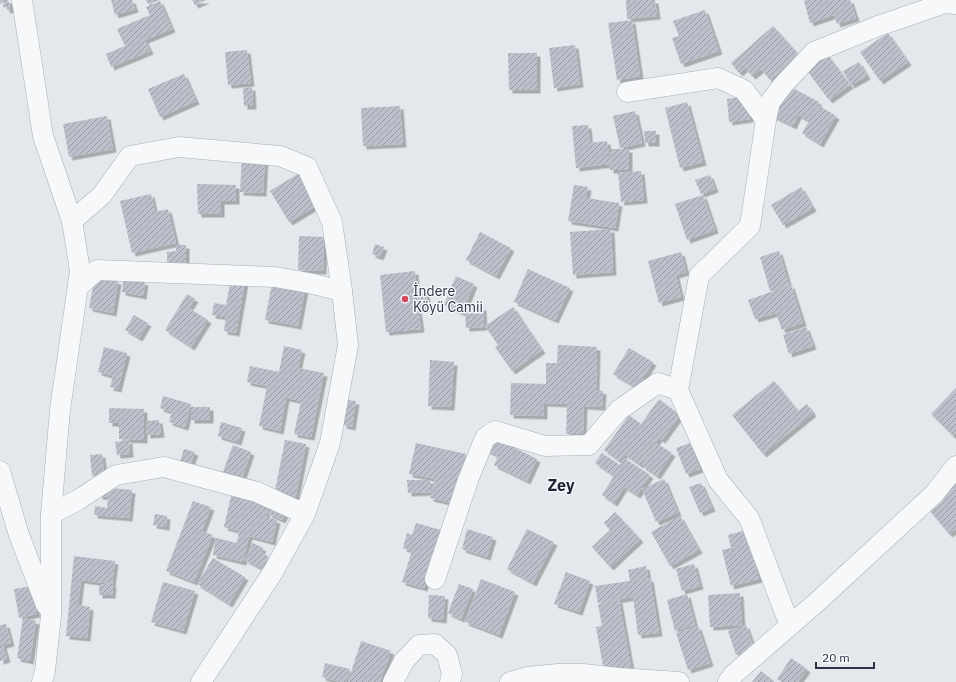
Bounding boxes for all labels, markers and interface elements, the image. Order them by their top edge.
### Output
place label: İndere Köyü Camii [413,282,483,316]
marker: İndere Köyü Camii [400,294,410,304]
district label: Zey [547,475,575,495]
scale bar [816,644,874,670]
text: 20 m [822,650,850,665]

